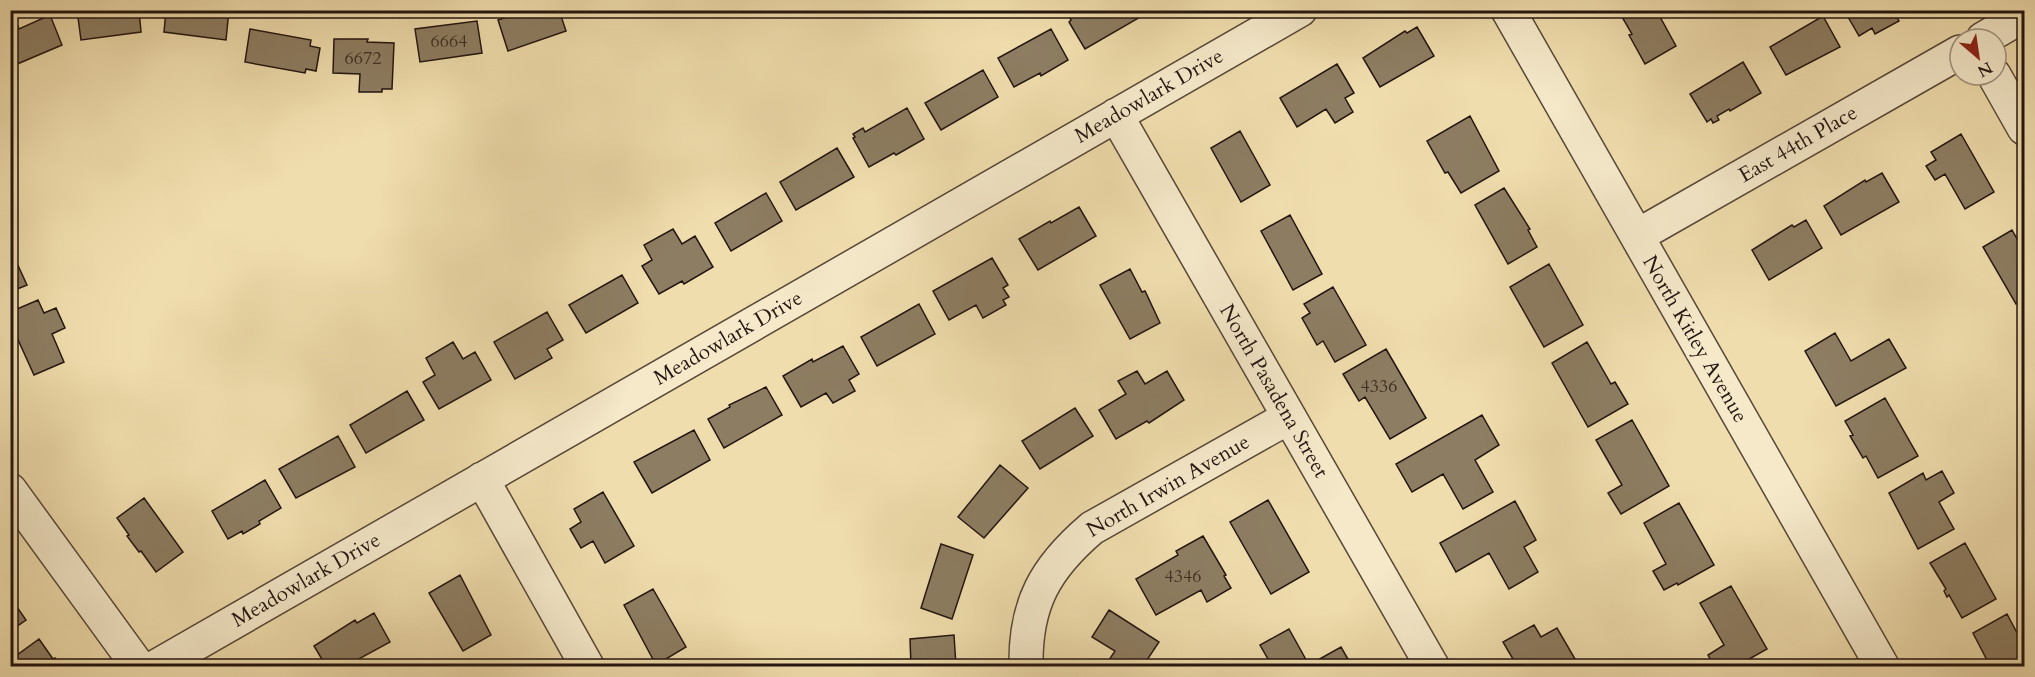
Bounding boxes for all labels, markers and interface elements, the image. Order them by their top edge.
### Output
north arrow [1948,27,2008,87]
house number: 6664 [431,29,467,54]
street label: Meadowlark Drive [1069,42,1229,150]
house number: 6672 [345,46,381,71]
text: N [1973,56,1996,82]
street label: East 44th Place [1733,98,1863,190]
street label: North Kitley Avenue [1635,250,1755,428]
street label: Meadowlark Drive [648,284,808,392]
street label: North Pasadena Street [1212,299,1336,484]
house number: 4336 [1361,374,1397,399]
street label: North Irwin Avenue [1081,427,1255,545]
street label: Meadowlark Drive [226,526,386,634]
house number: 4346 [1165,564,1201,589]

